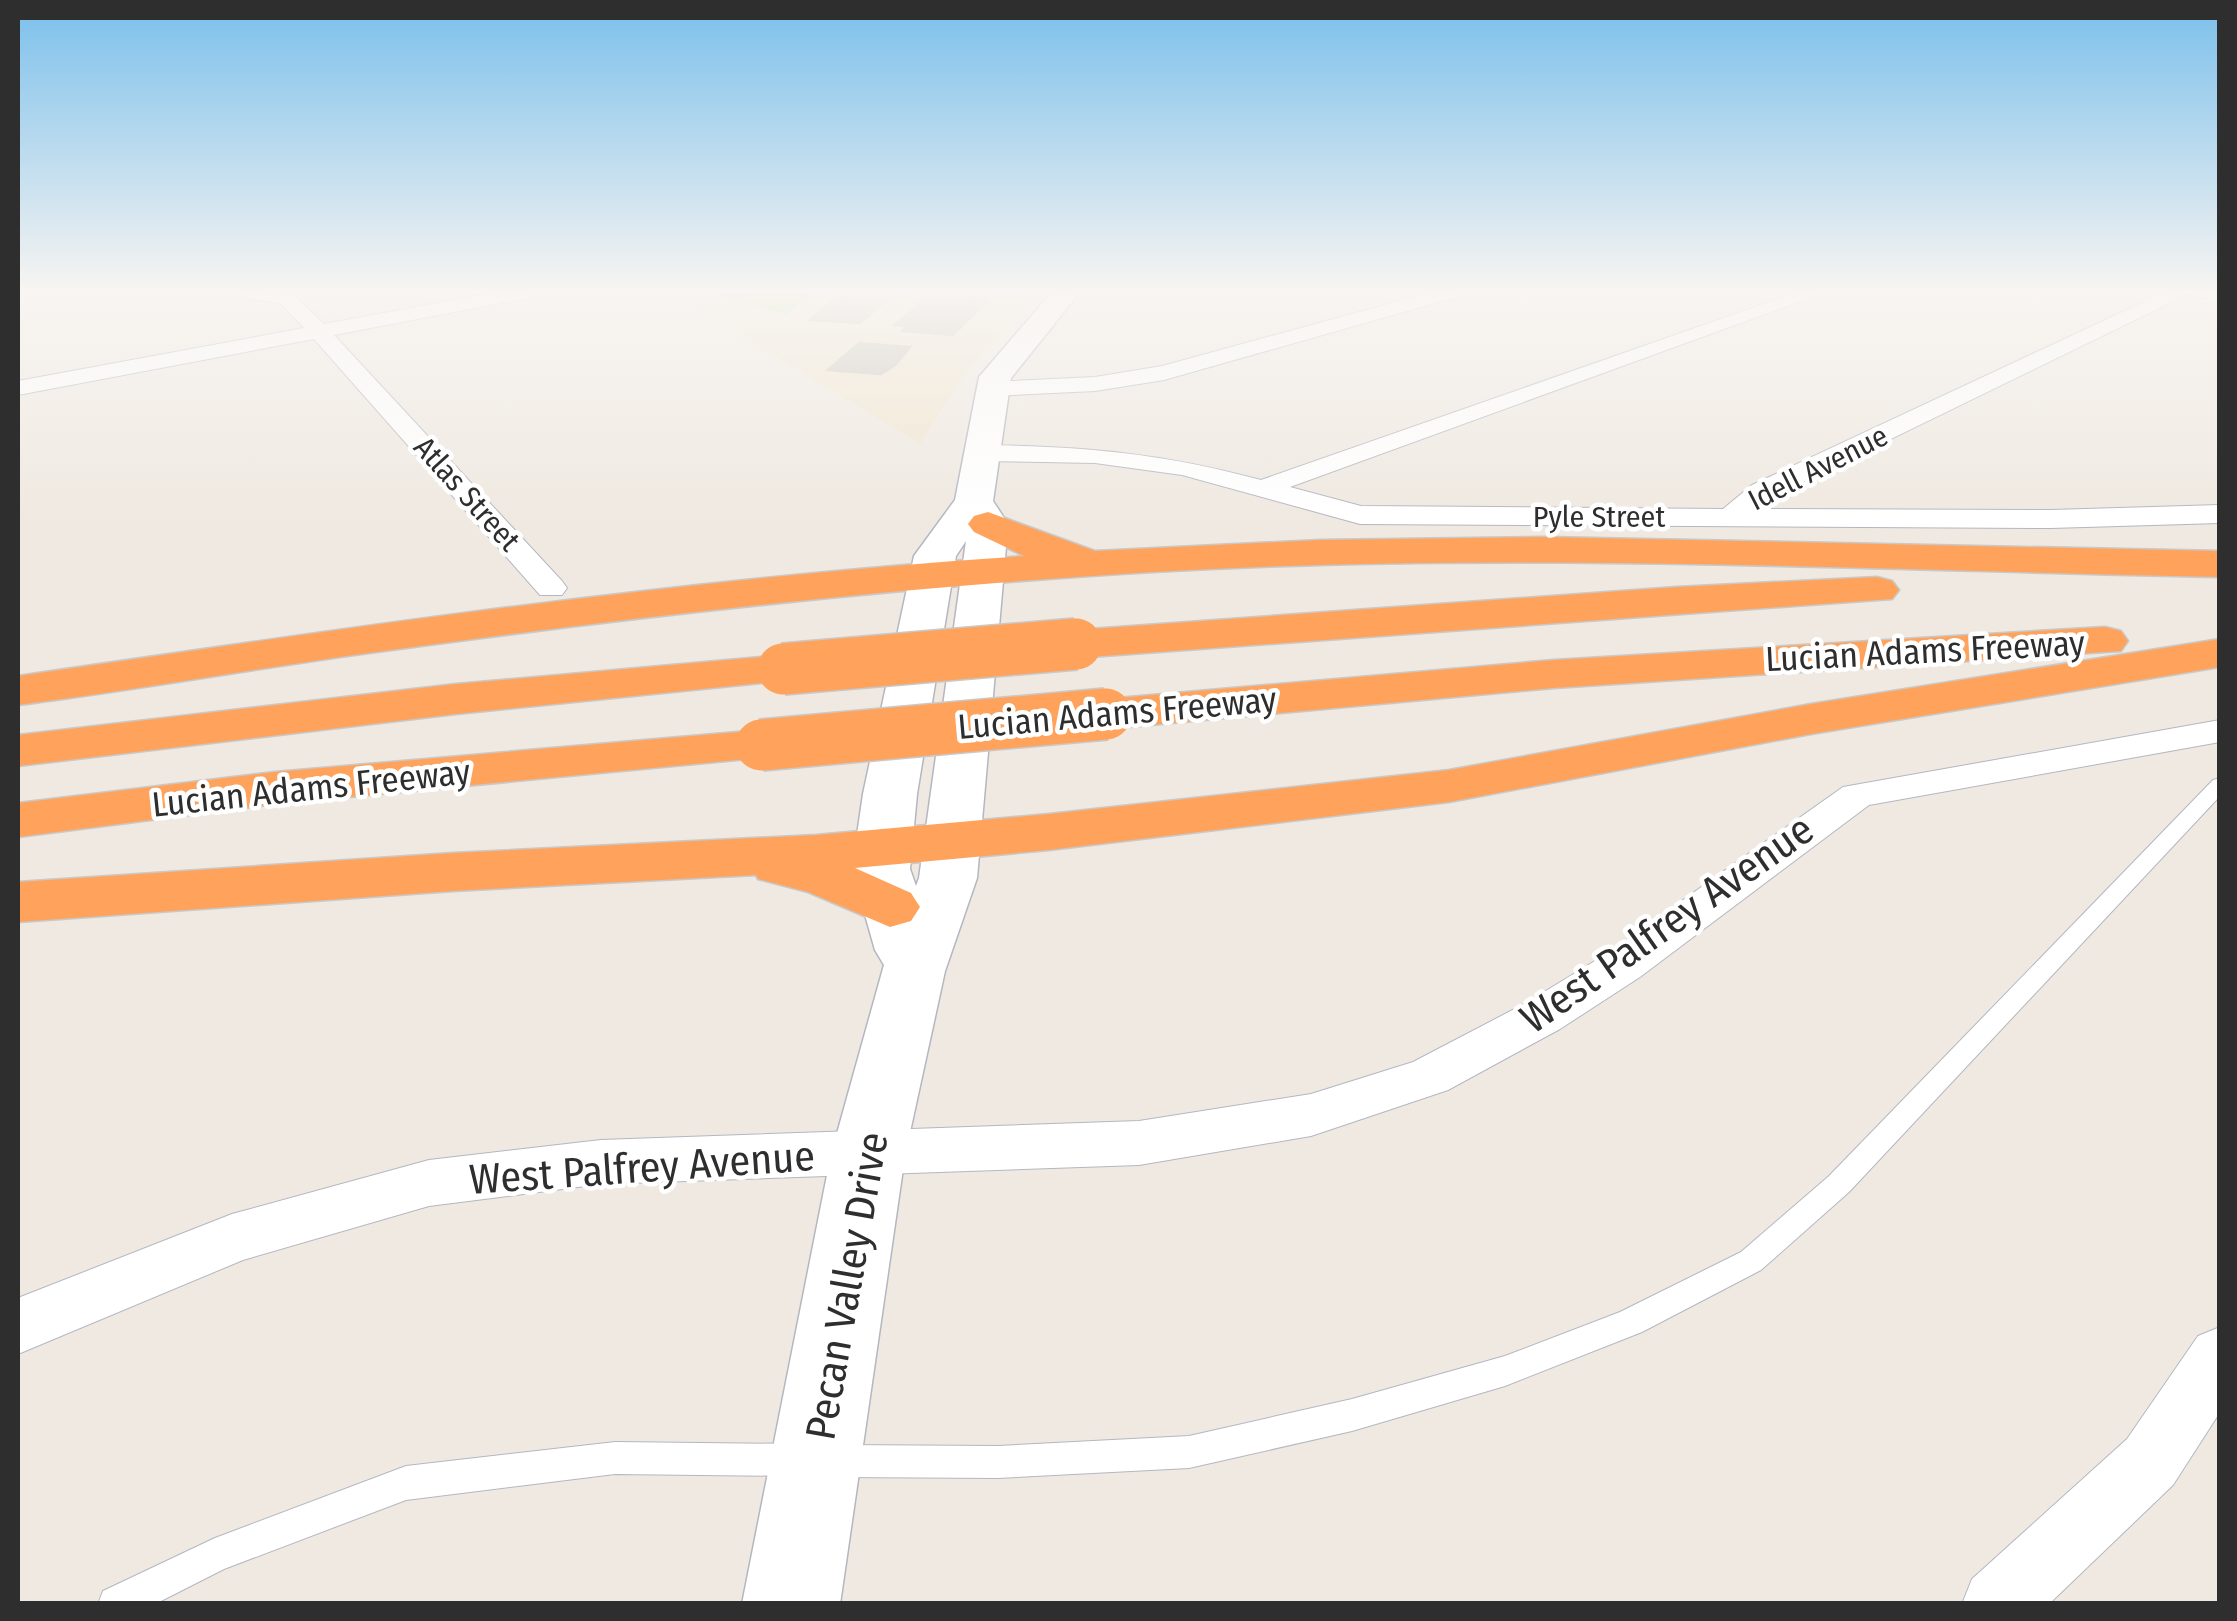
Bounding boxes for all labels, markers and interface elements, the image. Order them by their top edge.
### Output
street label: Idell Avenue [1742,418,1894,518]
street label: Atlas Street [406,429,528,559]
street label: Pyle Street [1533,499,1665,535]
street label: Lucian Adams Freeway [1764,622,2086,680]
street label: Lucian Adams Freeway [956,678,1279,748]
street label: Lucian Adams Freeway [150,750,473,826]
street label: West Palfrey Avenue [1511,804,1823,1044]
street label: Pecan Valley Drive [795,1128,899,1444]
street label: West Palfrey Avenue [468,1131,816,1205]

